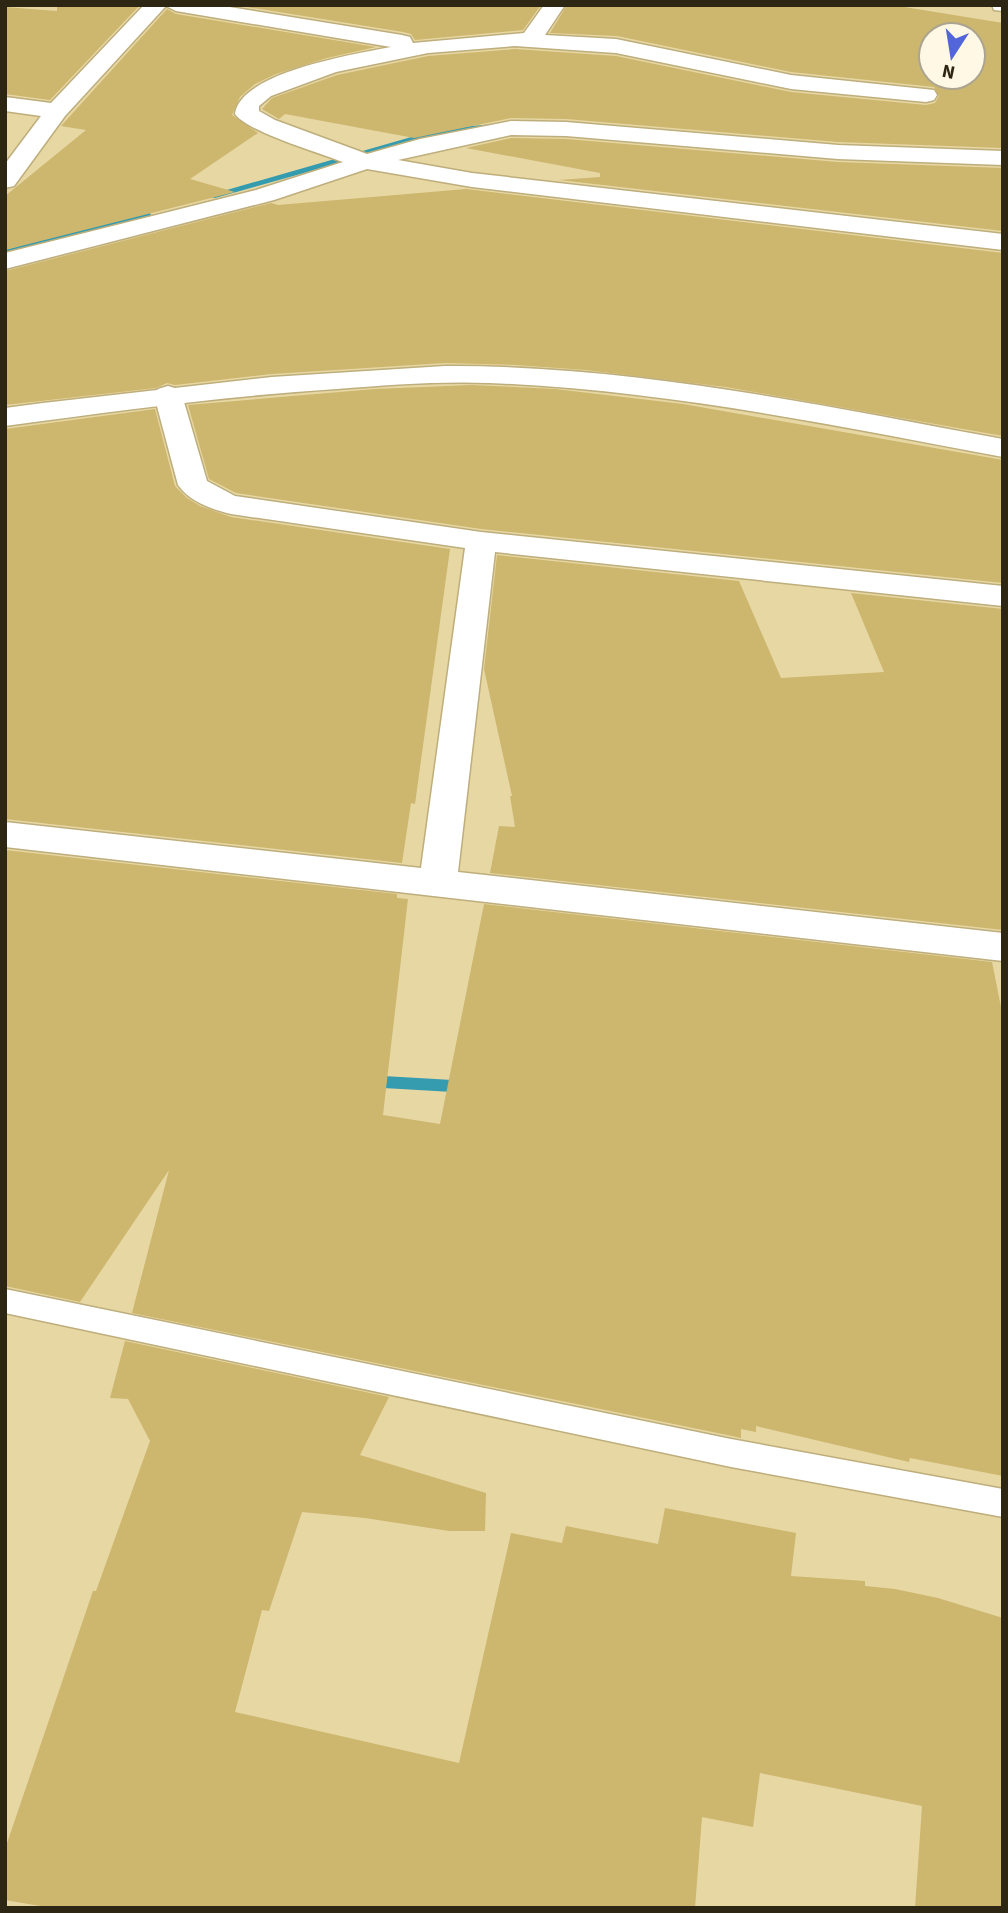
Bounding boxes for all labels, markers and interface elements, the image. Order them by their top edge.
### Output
north arrow [917,21,987,91]
text: N [940,57,958,86]

